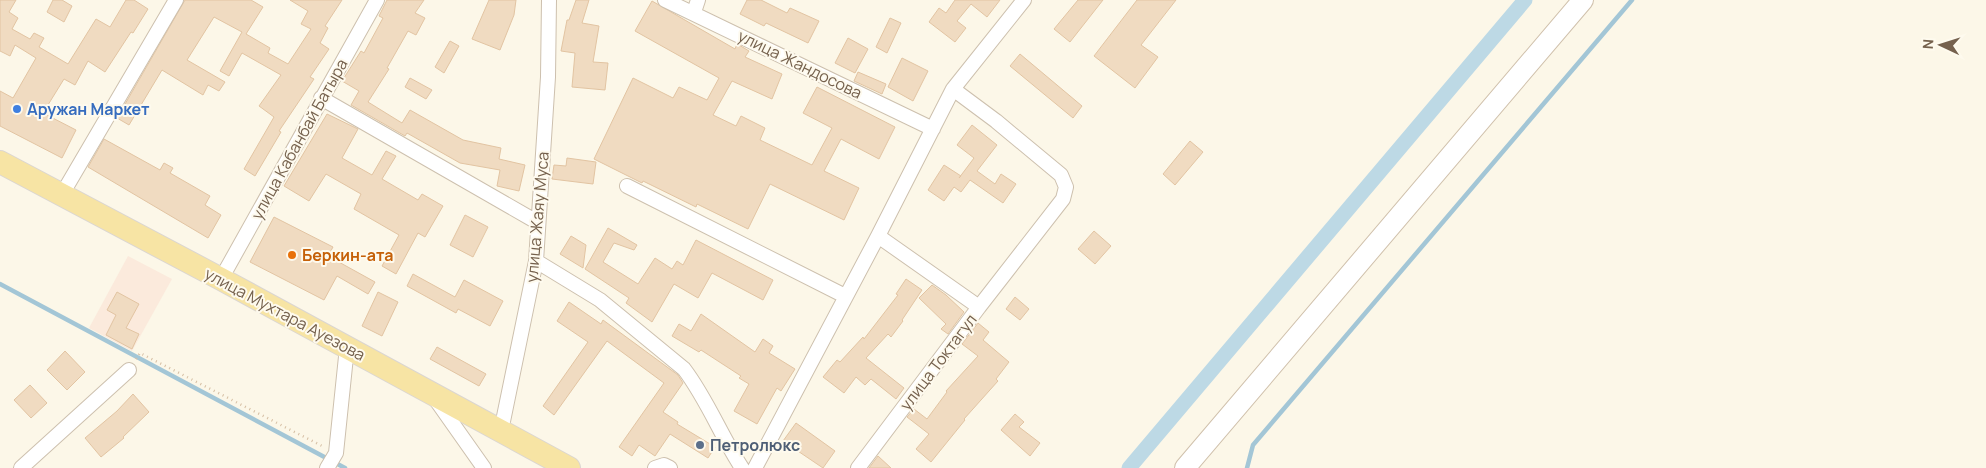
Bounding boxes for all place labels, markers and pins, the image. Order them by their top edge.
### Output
place label: Аружан Маркет [27,98,150,120]
marker: Аружан Маркет [11,103,23,115]
place label: Беркин-ата [302,244,393,266]
marker: Беркин-ата [286,249,298,261]
place label: Петролюкс [710,434,800,456]
marker: Петролюкс [694,439,706,451]

